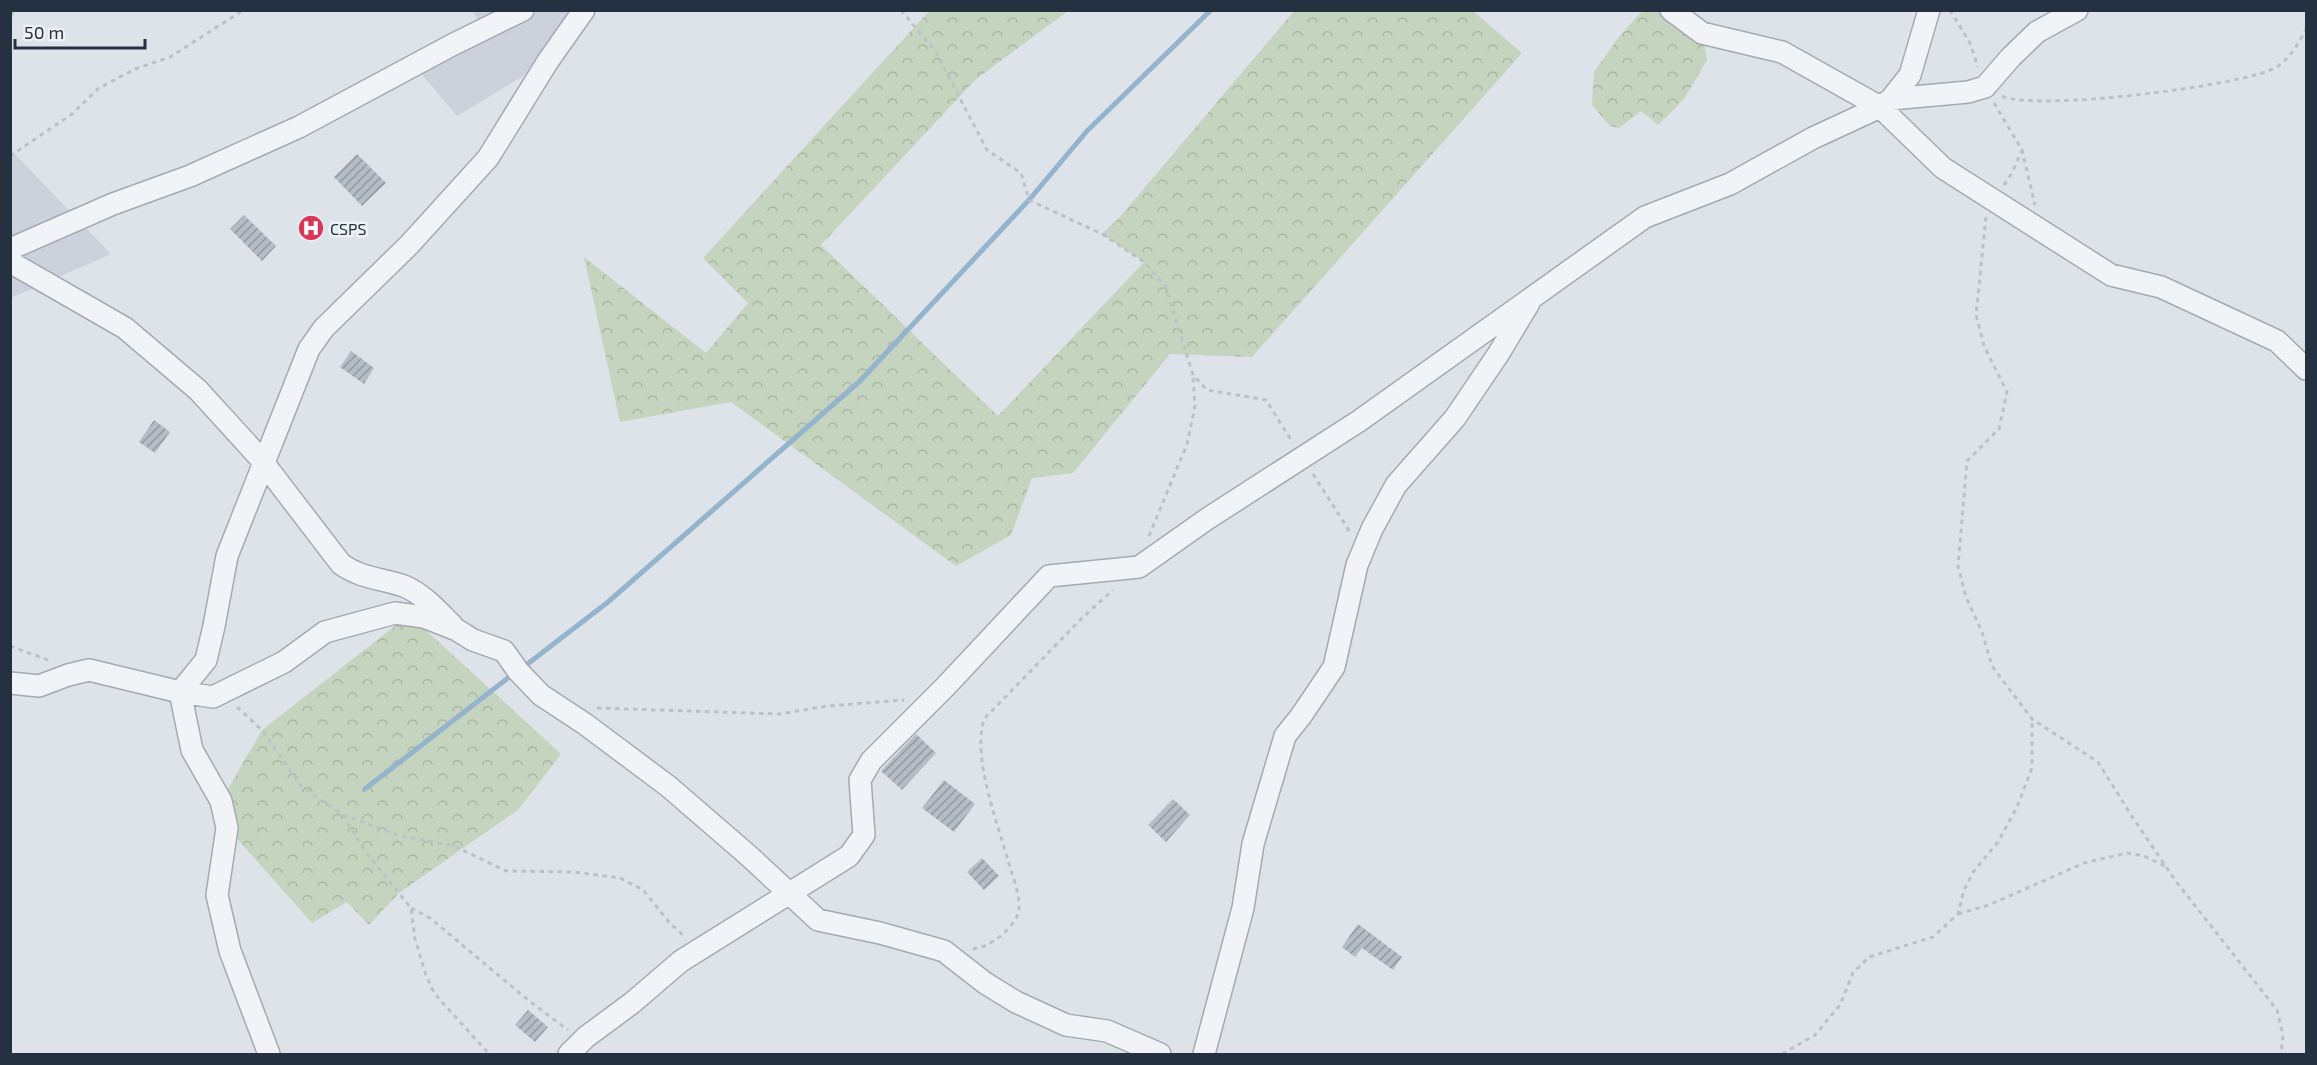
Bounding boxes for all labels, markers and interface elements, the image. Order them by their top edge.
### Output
scale bar [15,12,146,50]
text: 50 m [24,21,64,43]
hospital icon: CSPS [296,213,326,243]
place label: CSPS [330,219,367,238]

